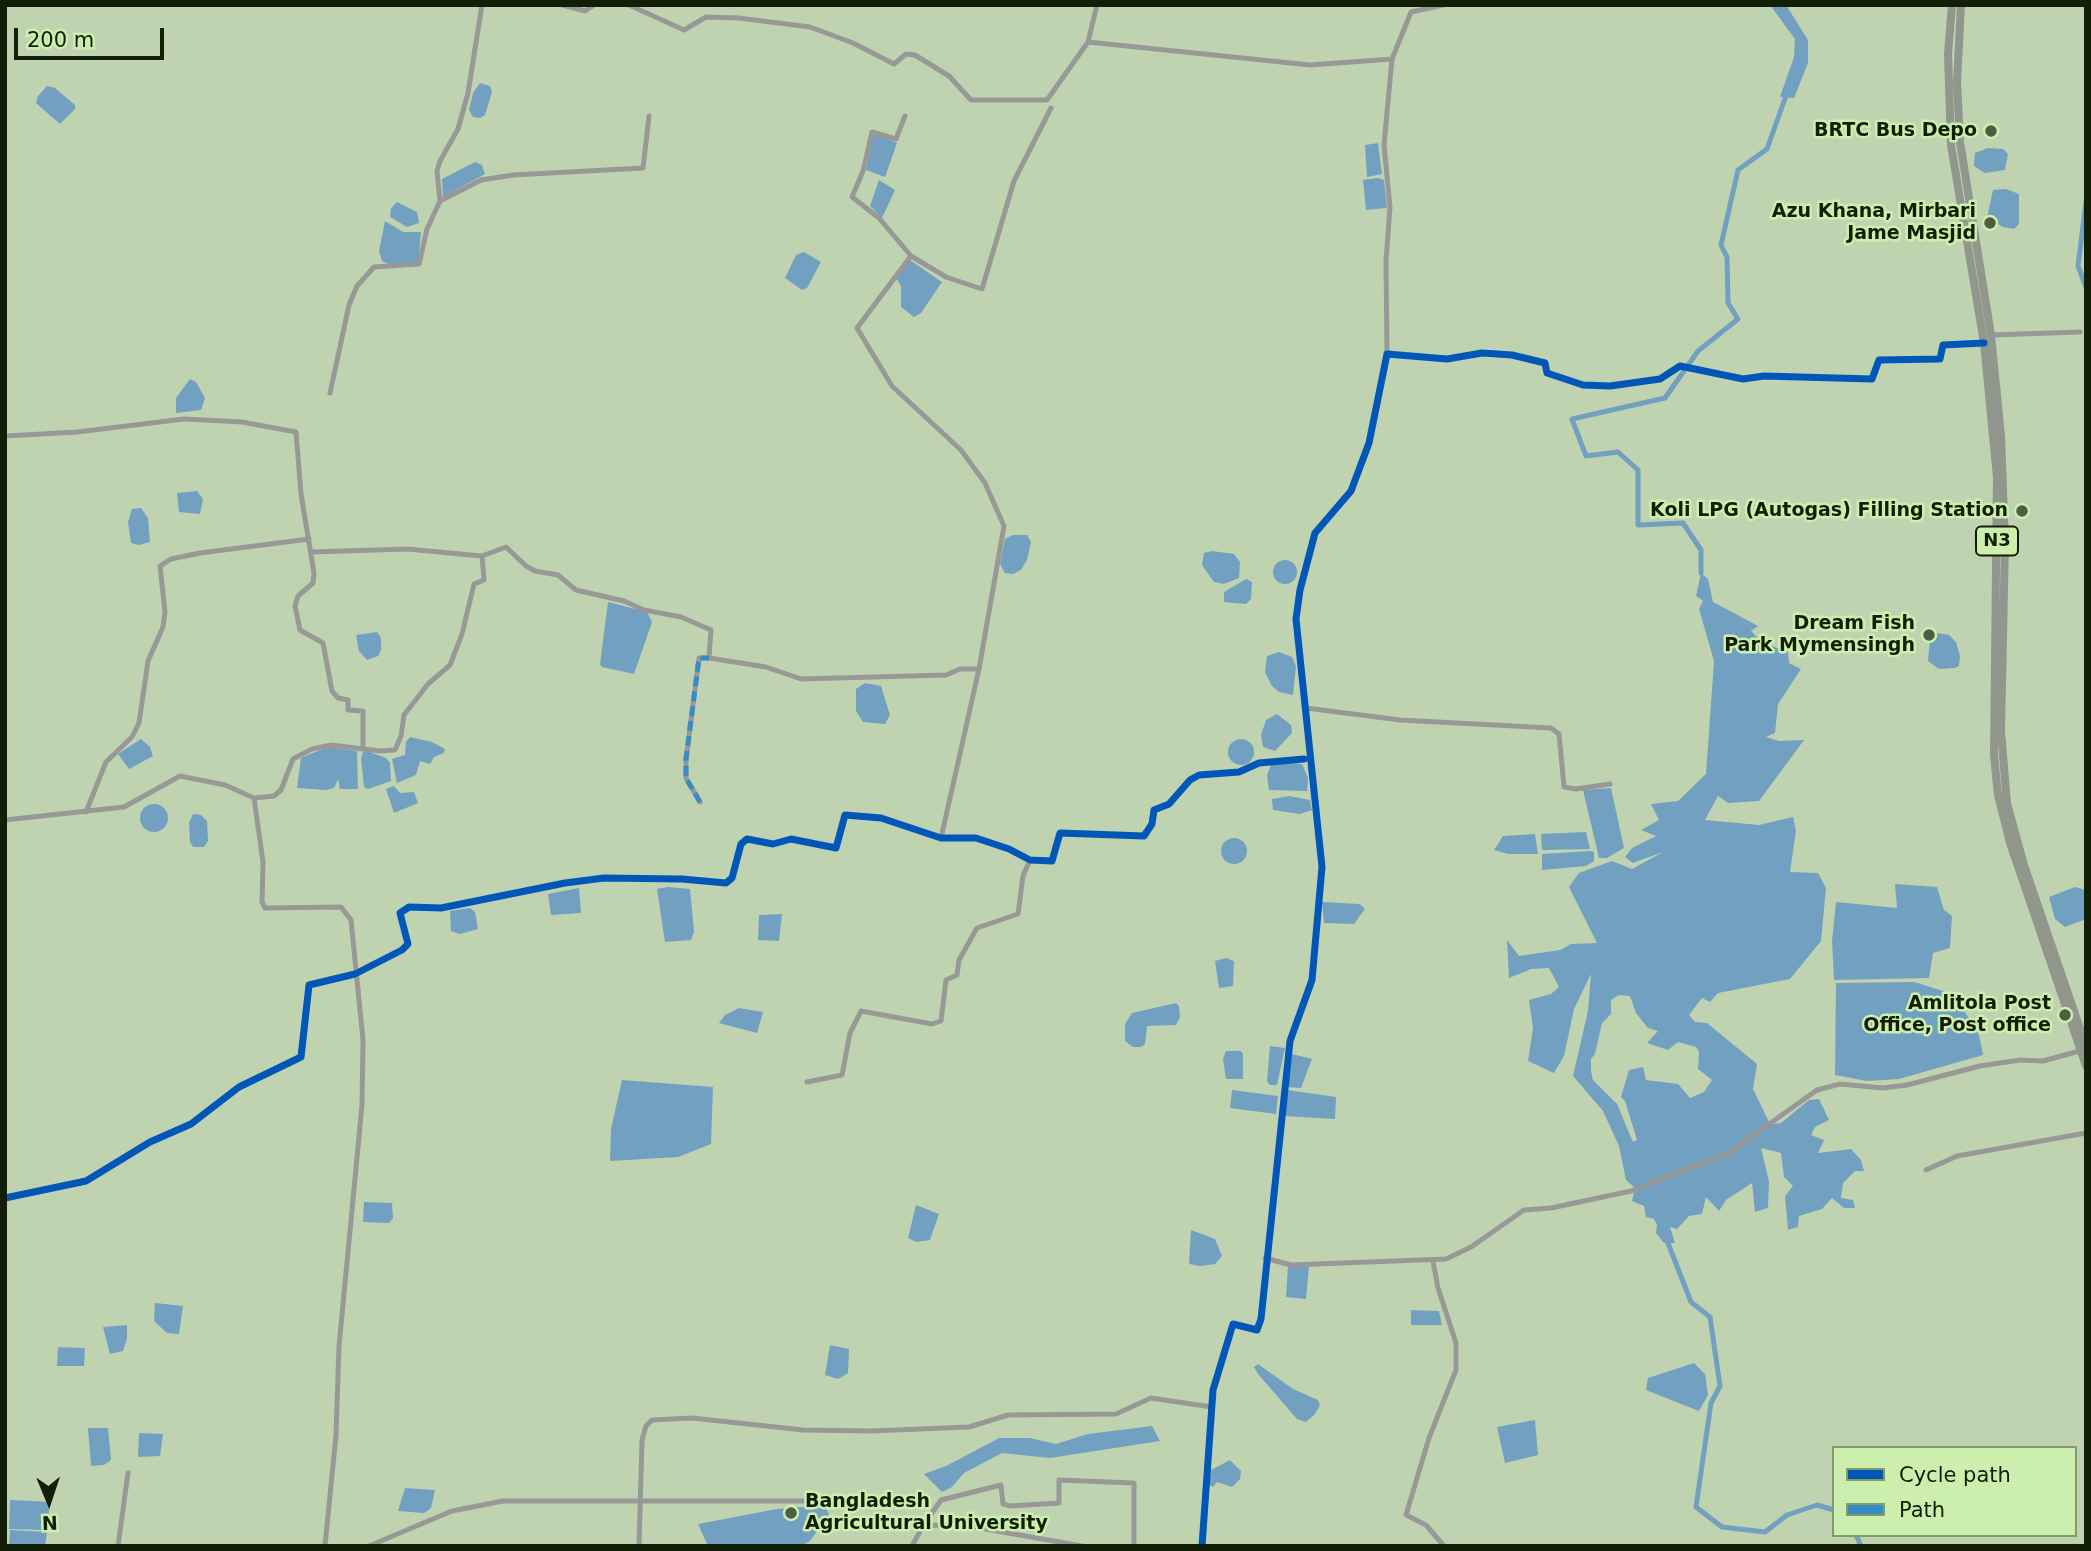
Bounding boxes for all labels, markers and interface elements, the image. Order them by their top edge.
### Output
scale bar [18,14,168,58]
text: 200 m [27,28,94,52]
place label: BRTC Bus Depo [1814,120,1977,142]
marker: BRTC Bus Depo [1983,123,1999,139]
place label: Azu Khana, Mirbari Jame Masjid [1772,201,1976,245]
marker: Azu Khana, Mirbari Jame Masjid [1982,215,1998,231]
place label: Koli LPG (Autogas) Filling Station [1650,500,2008,522]
marker: Koli LPG (Autogas) Filling Station [2014,503,2030,519]
road number: N3 [1976,526,2018,556]
place label: Dream Fish Park Mymensingh [1724,613,1915,657]
marker: Dream Fish Park Mymensingh [1921,627,1937,643]
place label: Amlitola Post Office, Post office [1863,993,2051,1037]
marker: Amlitola Post Office, Post office [2057,1007,2073,1023]
legend [1832,1446,2077,1537]
text: Cycle path [1899,1463,2011,1487]
north arrow [14,1467,84,1537]
place label: Bangladesh Agricultural University [805,1491,1048,1535]
text: Path [1899,1498,1945,1522]
marker: Bangladesh Agricultural University [783,1505,799,1521]
text: N [41,1512,58,1534]

